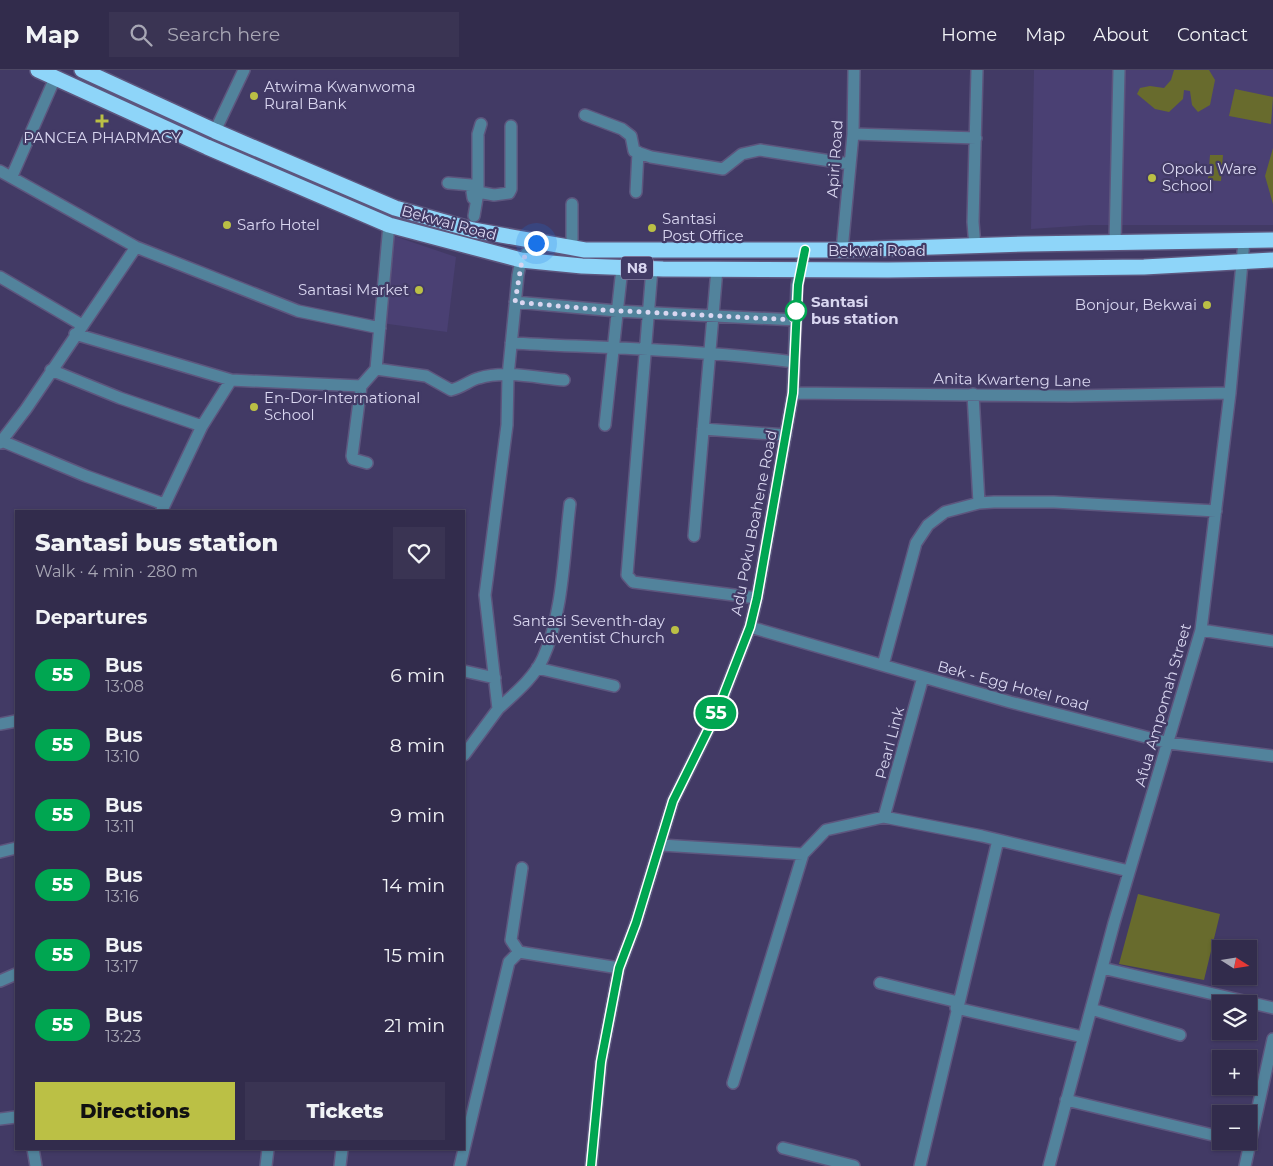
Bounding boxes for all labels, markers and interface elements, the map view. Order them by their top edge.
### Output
search box [109,12,459,57]
text: Map [25,20,79,49]
icon: search [127,21,155,49]
text: Search here [167,23,280,46]
text: Home [941,24,997,46]
text: Map [1025,24,1065,46]
text: About [1093,24,1149,46]
text: Contact [1177,24,1248,46]
place label: Atwima Kwanwoma Rural Bank [264,77,416,113]
marker: Atwima Kwanwoma Rural Bank [248,90,260,102]
marker: PANCEA PHARMACY [96,115,108,127]
street label: Apiri Road [822,119,847,199]
place label: PANCEA PHARMACY [23,128,181,147]
place label: Opoku Ware School [1162,159,1257,195]
marker: Opoku Ware School [1146,172,1158,184]
street label: Bekwai Road [399,201,499,244]
place label: Santasi Post Office [662,209,744,245]
place label: Sarfo Hotel [237,215,320,234]
marker: Sarfo Hotel [221,219,233,231]
marker: Santasi Post Office [646,222,658,234]
your location [524,231,549,256]
street label: Bekwai Road [828,241,926,260]
road number: N8 [621,257,653,280]
place label: Santasi Market [298,280,409,299]
marker: Santasi Market [413,284,425,296]
place label: Santasi bus station [811,292,899,328]
place label: Bonjour, Bekwai [1075,295,1197,314]
marker: Bonjour, Bekwai [1201,299,1213,311]
marker: Santasi bus station [785,300,807,322]
street label: Anita Kwarteng Lane [933,369,1091,390]
place label: En-Dor-International School [264,388,420,424]
marker: En-Dor-International School [248,401,260,413]
street label: Adu Poku Boahene Road [726,428,781,617]
button: heart [393,527,445,579]
text: Santasi bus station [35,528,278,557]
text: Walk · 4 min · 280 m [35,562,198,581]
text: Departures [35,606,147,629]
place label: Santasi Seventh-day Adventist Church [513,611,666,647]
street label: Afua Ampomah Street [1130,621,1195,789]
marker: Santasi Seventh-day Adventist Church [669,624,681,636]
text: Bus [105,654,143,677]
street label: Bek - Egg Hotel road [935,656,1091,715]
text: 55 [52,664,73,686]
text: 6 min [390,664,445,687]
text: 13:08 [105,677,144,696]
line badge: 55 [694,697,738,729]
text: 55 [705,702,727,724]
street label: Pearl Link [871,705,908,781]
text: Bus [105,724,143,747]
text: 55 [52,734,73,756]
text: 8 min [390,734,445,757]
text: 13:10 [105,747,140,766]
text: Bus [105,794,143,817]
text: 55 [52,804,73,826]
text: 9 min [390,804,445,827]
text: 13:11 [105,817,135,836]
text: Bus [105,864,143,887]
text: 55 [52,874,73,896]
text: 14 min [382,874,445,897]
text: 13:16 [105,887,139,906]
text: Bus [105,934,143,957]
north arrow [1212,940,1258,985]
map controls [1212,940,1257,1150]
text: 55 [52,944,73,966]
text: 15 min [384,944,445,967]
text: 13:17 [105,957,138,976]
button: layers [1212,995,1257,1040]
text: Bus [105,1004,143,1027]
text: 55 [52,1014,73,1036]
text: 21 min [384,1014,445,1037]
text: 13:23 [105,1027,141,1046]
button: + [1212,1050,1257,1095]
button: Directions [35,1082,235,1140]
button: Tickets [245,1082,445,1140]
button: − [1212,1105,1257,1150]

